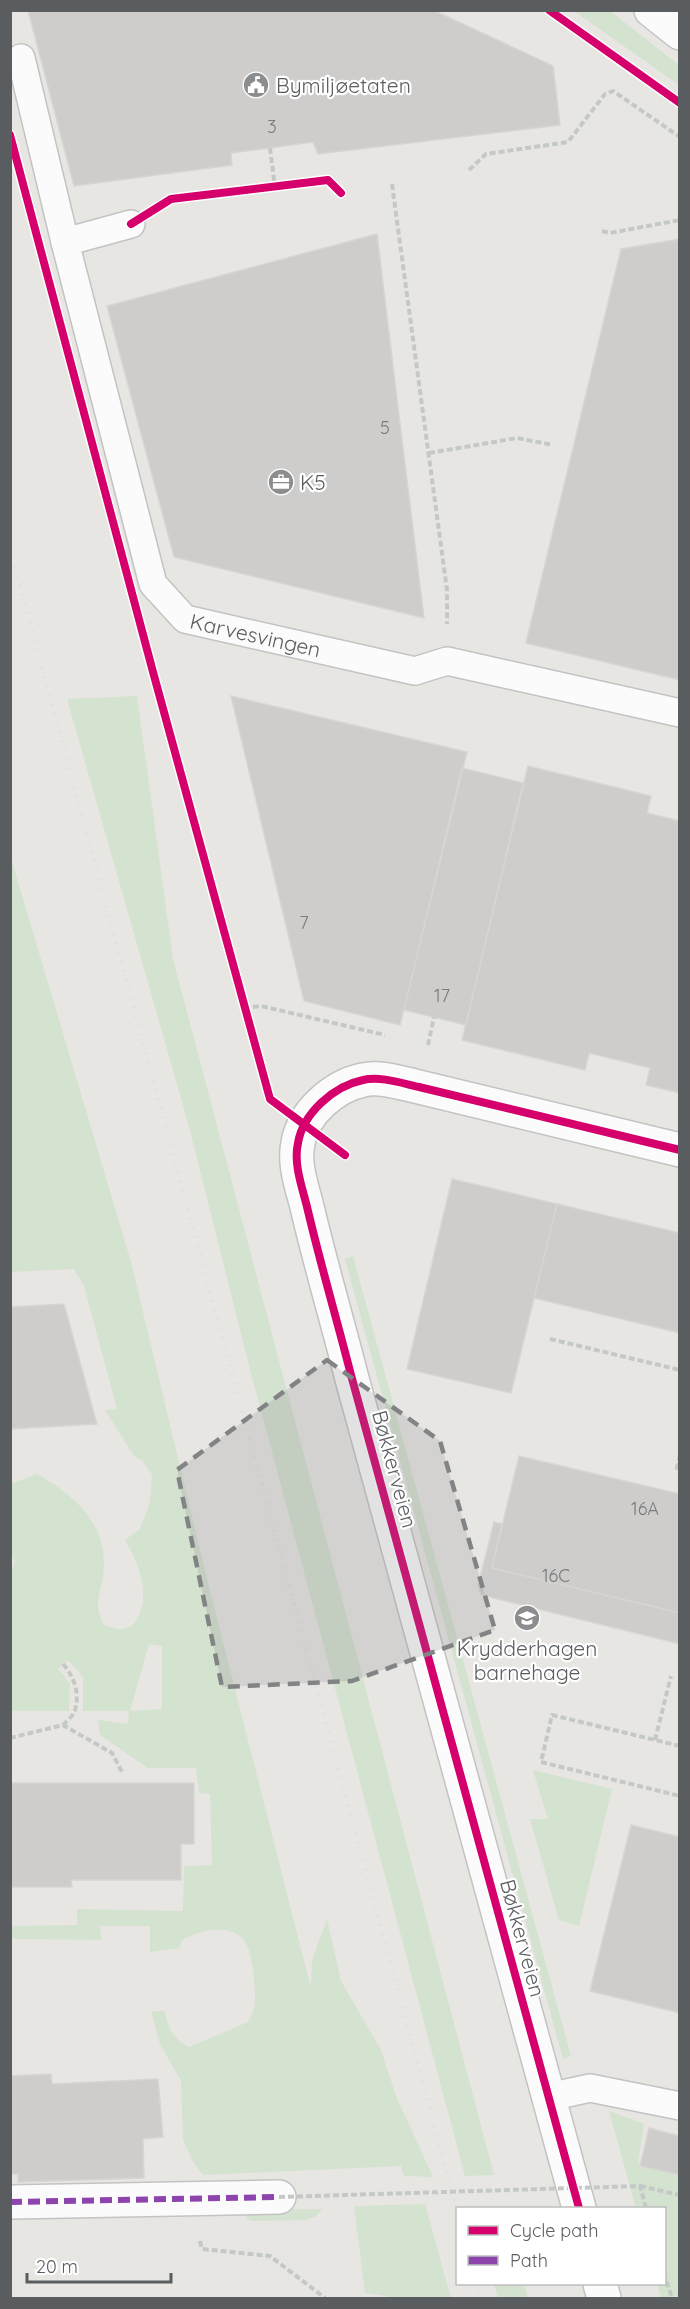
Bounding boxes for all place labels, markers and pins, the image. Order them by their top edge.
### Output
public building icon: Bymiljøetaten [241,70,271,100]
place label: Bymiljøetaten [276,72,411,98]
office icon: K5 [266,467,296,497]
place label: K5 [300,469,326,495]
school or university icon: Krydderhagen barnehage [512,1603,542,1633]
place label: Krydderhagen barnehage [457,1635,597,1685]

